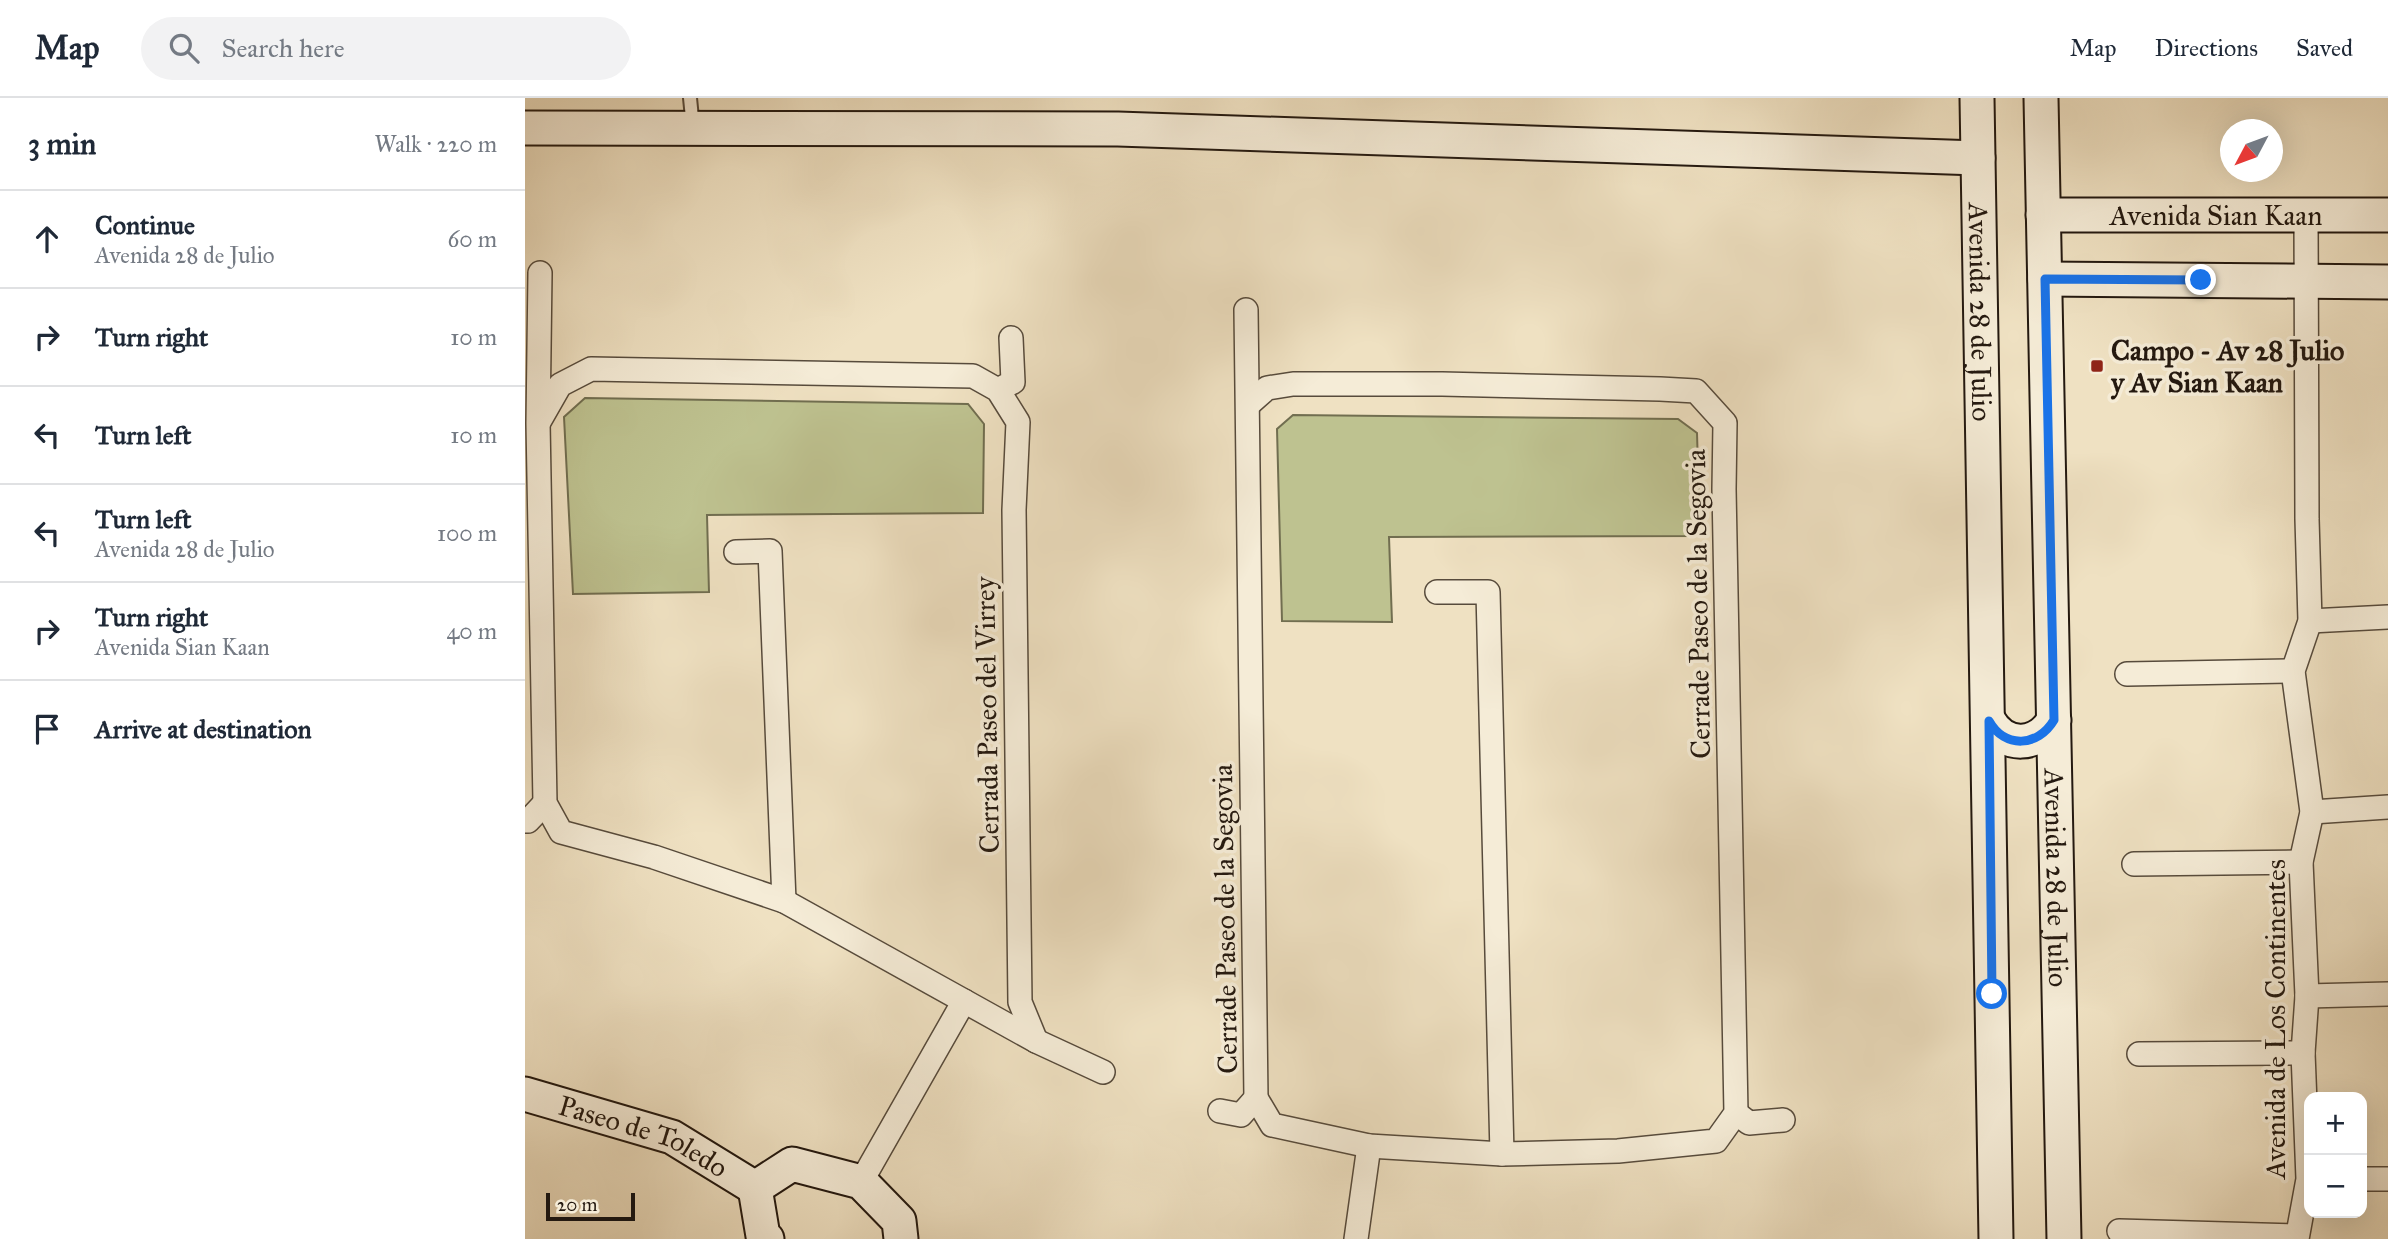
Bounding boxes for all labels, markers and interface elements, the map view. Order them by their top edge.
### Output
search box [141,17,631,80]
text: Map [35,28,99,68]
icon: search [165,29,203,67]
text: Search here [221,32,345,64]
text: Map [2070,33,2117,63]
text: Directions [2155,33,2258,63]
text: Saved [2296,33,2353,63]
north arrow [2220,119,2283,182]
text: 3 min [28,126,96,162]
text: Walk · 220 m [374,130,497,158]
street label: Avenida Sian Kaan [2109,198,2322,233]
street label: Avenida 28 de Julio [1961,201,2000,422]
text: Continue [95,209,195,241]
icon: ahead [28,220,66,258]
text: 60 m [448,225,497,253]
text: Avenida 28 de Julio [95,241,275,269]
route end [2185,264,2216,295]
icon: right [28,318,66,356]
text: Turn right [95,321,208,353]
text: 10 m [450,323,497,351]
place label: Campo - Av 28 Julio y Av Sian Kaan [2110,333,2344,400]
marker: Campo - Av 28 Julio y Av Sian Kaan [2089,358,2105,374]
icon: left [28,416,66,454]
text: Turn left [95,419,191,451]
text: 10 m [450,421,497,449]
street label: Cerrade Paseo de la Segovia [1678,449,1718,759]
text: Turn left [95,503,191,535]
icon: left [28,514,66,552]
text: 100 m [437,519,497,547]
text: Avenida 28 de Julio [95,535,275,563]
street label: Cerrada Paseo del Virrey [967,575,1007,854]
text: Turn right [95,601,208,633]
icon: right [28,612,66,650]
text: 40 m [447,617,497,645]
text: Avenida Sian Kaan [95,633,270,661]
icon: arrive [28,710,66,748]
text: Arrive at destination [95,713,312,745]
street label: Cerrade Paseo de la Segovia [1205,764,1245,1074]
street label: Avenida 28 de Julio [2037,767,2076,988]
street label: Avenida de Los Continentes [2258,859,2293,1180]
route start [1976,978,2007,1009]
street label: Paseo de Toledo [555,1087,735,1185]
map controls [2304,1092,2367,1218]
button: + [2304,1092,2367,1155]
button: − [2304,1155,2367,1218]
scale bar [546,1190,635,1222]
text: 20 m [557,1193,598,1216]

